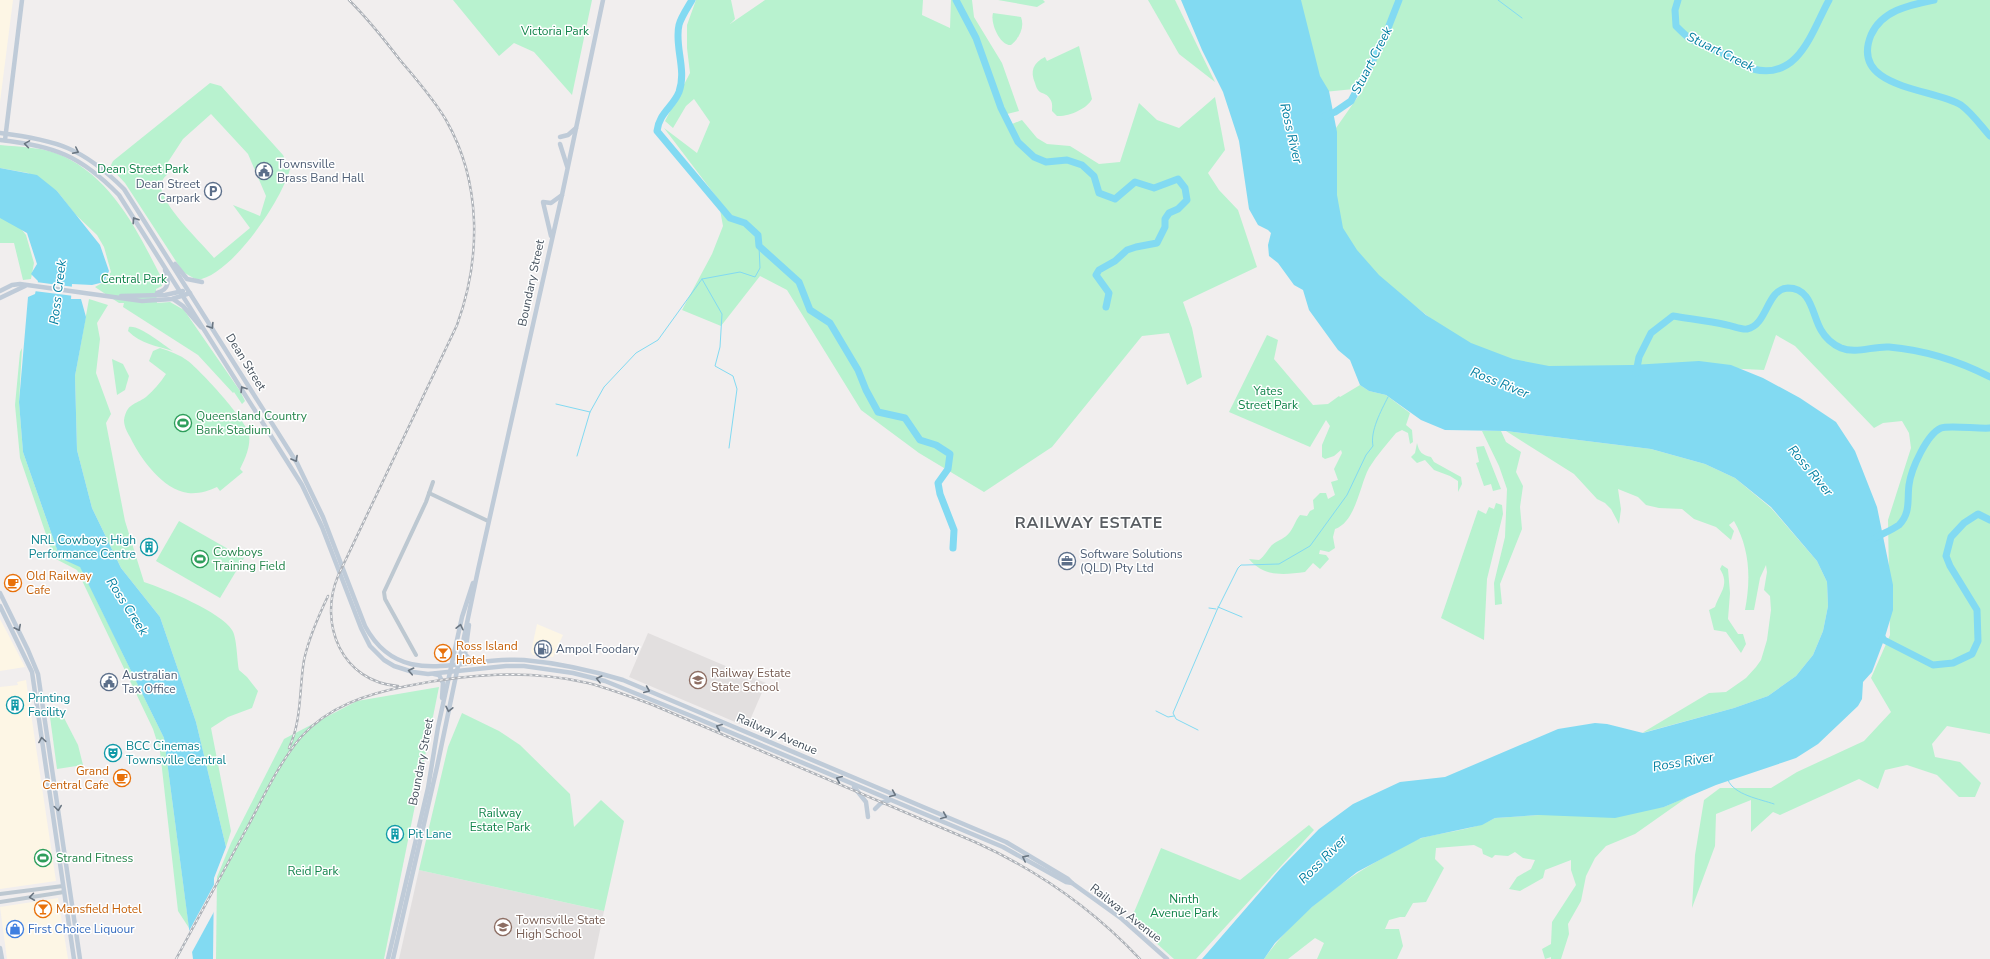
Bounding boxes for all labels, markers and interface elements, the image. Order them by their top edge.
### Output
park label: Victoria Park [520,23,590,39]
water label: Stuart Creek [1347,23,1397,97]
water label: Stuart Creek [1684,28,1758,76]
water label: Ross River [1275,101,1307,166]
one-way arrow [24,140,30,149]
one-way arrow [71,146,79,154]
place label: Townsville Brass Band Hall [277,156,365,186]
park label: Dean Street Park [97,161,190,177]
public building icon: Townsville Brass Band Hall [254,161,274,181]
place label: Dean Street Carpark [136,176,201,206]
parking icon: Dean Street Carpark [203,181,223,201]
one-way arrow [132,217,140,224]
street label: Boundary Street [514,237,548,328]
water label: Ross Creek [45,258,71,326]
park label: Central Park [101,271,168,287]
one-way arrow [206,322,214,329]
street label: Dean Street [222,330,270,394]
water label: Ross River [1468,363,1532,403]
park label: Yates Street Park [1238,383,1299,413]
one-way arrow [240,386,247,393]
place label: Queensland Country Bank Stadium [196,408,308,438]
sports icon: Queensland Country Bank Stadium [173,413,193,433]
water label: Ross River [1784,441,1837,500]
one-way arrow [290,455,298,462]
district label: RAILWAY ESTATE [1015,512,1163,534]
place label: NRL Cowboys High Performance Centre [29,532,136,562]
building icon: NRL Cowboys High Performance Centre [139,537,159,557]
place label: Cowboys Training Field [213,544,285,574]
place label: Software Solutions (QLD) Pty Ltd [1080,546,1183,576]
sports icon: Cowboys Training Field [190,549,210,569]
office icon: Software Solutions (QLD) Pty Ltd [1057,551,1077,571]
place label: Old Railway Cafe [26,568,93,598]
cafe icon: Old Railway Cafe [3,573,23,593]
water label: Ross Creek [102,574,153,639]
one-way arrow [13,624,20,631]
one-way arrow [455,624,464,631]
place label: Ross Island Hotel [456,638,518,668]
fuel station icon: Ampol Foodary [533,639,553,659]
place label: Ampol Foodary [556,641,640,657]
bar icon: Ross Island Hotel [433,643,453,663]
place label: Railway Estate State School [711,665,791,695]
place label: Australian Tax Office [122,667,178,697]
one-way arrow [408,668,415,676]
school or university icon: Railway Estate State School [688,670,708,690]
public building icon: Australian Tax Office [99,672,119,692]
one-way arrow [595,676,602,684]
one-way arrow [642,685,650,693]
place label: Printing Facility [28,690,70,720]
building icon: Printing Facility [5,695,25,715]
one-way arrow [445,706,453,712]
street label: Railway Avenue [734,710,820,758]
street label: Boundary Street [405,716,437,807]
one-way arrow [716,724,723,732]
one-way arrow [39,737,47,743]
place label: BCC Cinemas Townsville Central [126,738,227,768]
theatre icon: BCC Cinemas Townsville Central [103,743,123,763]
water label: Ross River [1651,748,1715,776]
place label: Grand Central Cafe [42,763,109,793]
cafe icon: Grand Central Cafe [112,768,132,788]
one-way arrow [835,775,842,783]
one-way arrow [889,790,896,798]
one-way arrow [53,805,62,811]
park label: Railway Estate Park [470,805,531,835]
one-way arrow [940,811,947,819]
building icon: Pit Lane [385,824,405,844]
place label: Pit Lane [408,826,452,842]
water label: Ross River [1295,831,1351,888]
sports icon: Strand Fitness [33,848,53,868]
place label: Strand Fitness [56,850,134,866]
one-way arrow [1022,856,1029,863]
park label: Reid Park [287,863,340,879]
street label: Railway Avenue [1087,880,1165,946]
park label: Ninth Avenue Park [1150,891,1219,921]
one-way arrow [29,892,35,901]
bar icon: Mansfield Hotel [33,899,53,919]
place label: Mansfield Hotel [56,901,142,917]
place label: Townsville State High School [516,912,605,942]
school or university icon: Townsville State High School [493,917,513,937]
shop icon: First Choice Liquour [5,919,25,939]
place label: First Choice Liquour [28,921,135,937]

